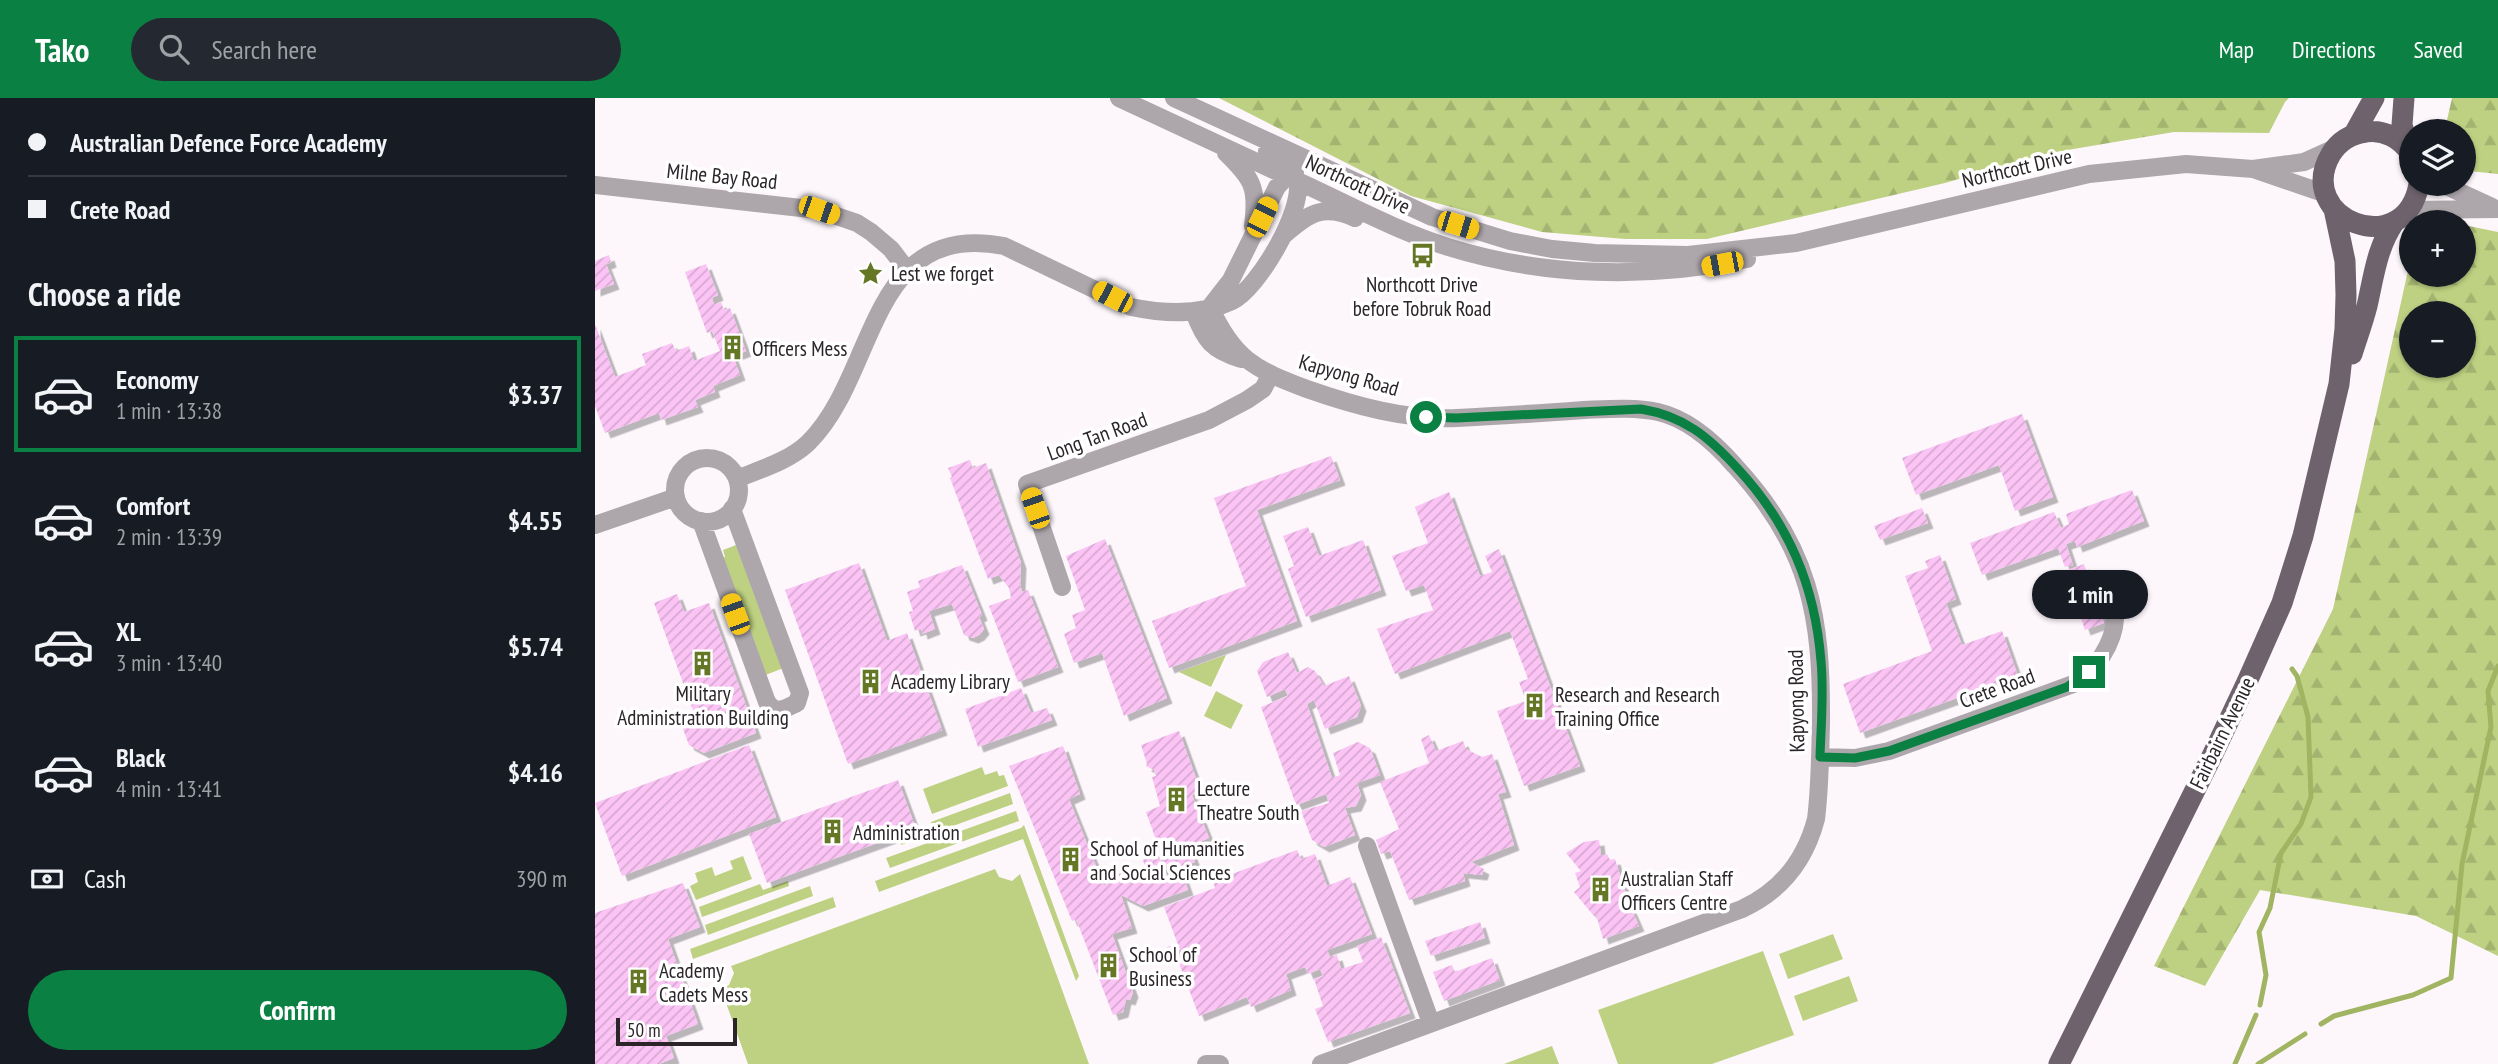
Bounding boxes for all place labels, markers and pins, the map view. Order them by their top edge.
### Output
bus stop icon: Northcott Drive before Tobruk Road [1408,241,1436,269]
place icon: Lest we forget [857,259,885,287]
place label: Lest we forget [891,260,994,287]
place label: Northcott Drive before Tobruk Road [1353,271,1491,322]
building icon: Officers Mess [718,334,746,362]
place label: Officers Mess [752,335,847,362]
building icon: Military Administration Building [689,650,717,678]
building icon: Academy Library [857,667,885,695]
place label: Academy Library [891,668,1010,695]
place label: Military Administration Building [617,680,789,731]
place label: Research and Research Training Office [1555,681,1720,732]
building icon: Research and Research Training Office [1521,692,1549,720]
place label: Lecture Theatre South [1197,775,1300,826]
building icon: Lecture Theatre South [1163,786,1191,814]
building icon: Administration [819,818,847,846]
place label: Administration [853,819,960,846]
place label: School of Humanities and Social Sciences [1090,835,1244,886]
building icon: School of Humanities and Social Sciences [1056,846,1084,874]
place label: Australian Staff Officers Centre [1621,865,1733,916]
building icon: Australian Staff Officers Centre [1587,876,1615,904]
place label: School of Business [1129,941,1197,992]
building icon: School of Business [1095,952,1123,980]
place label: Academy Cadets Mess [659,957,748,1008]
building icon: Academy Cadets Mess [625,968,653,996]

